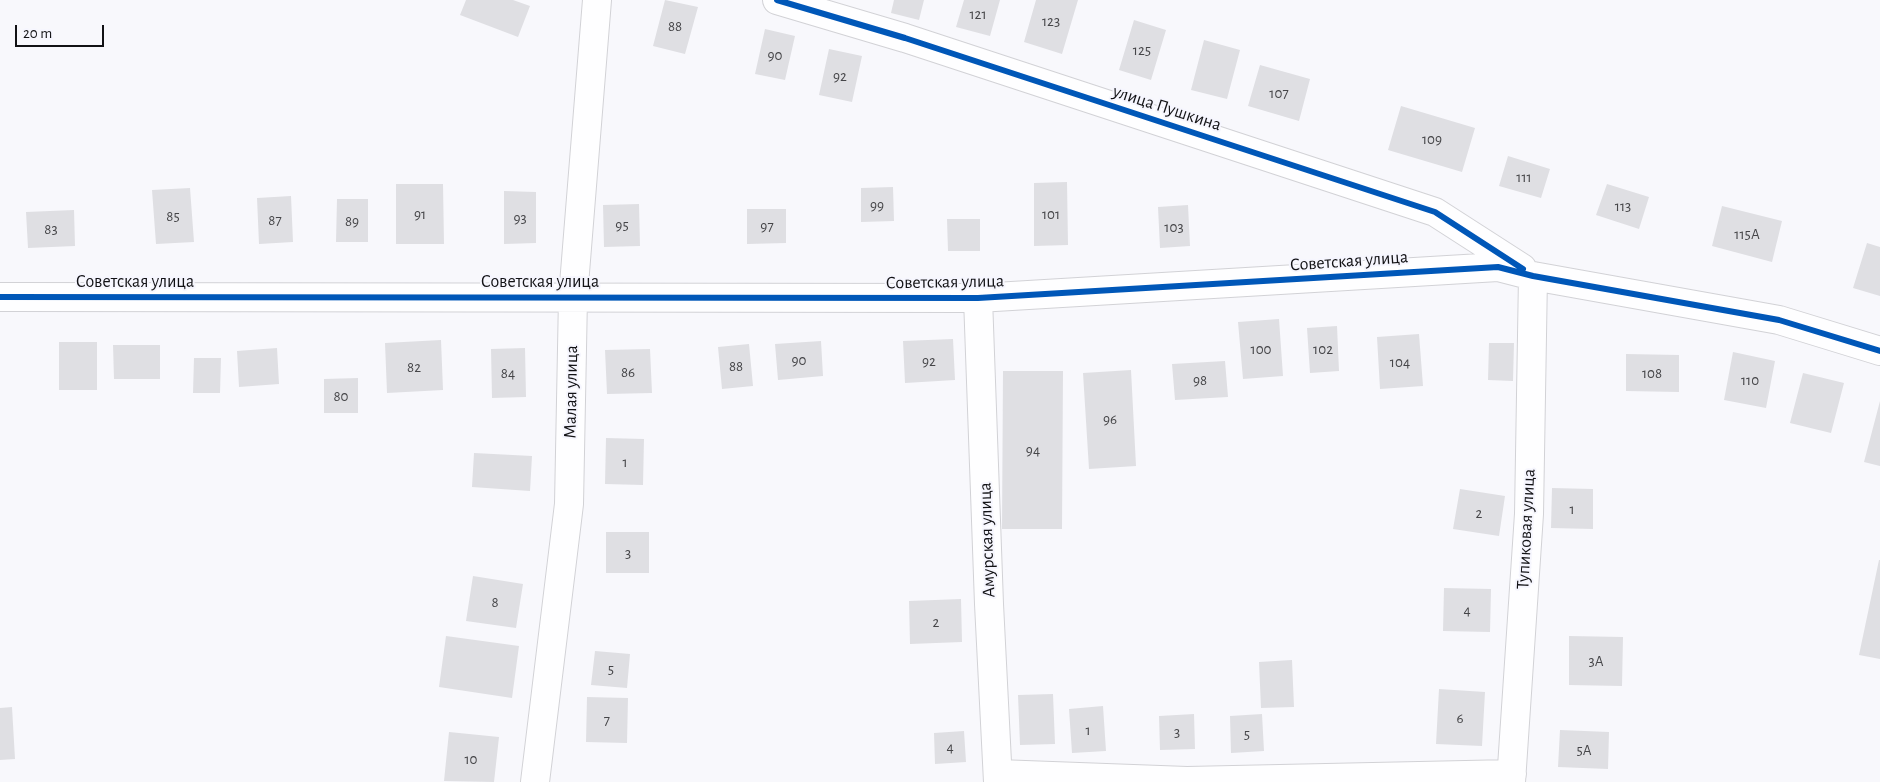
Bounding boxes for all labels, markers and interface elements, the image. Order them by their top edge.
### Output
house number: 121 [969,5,987,23]
house number: 123 [1042,12,1060,30]
scale bar [18,15,106,47]
house number: 88 [668,17,682,35]
text: 20 m [23,26,52,41]
house number: 125 [1133,41,1151,59]
house number: 90 [768,46,782,64]
house number: 92 [833,67,847,85]
street label: улица Пушкина [1110,80,1224,136]
house number: 107 [1269,84,1289,102]
house number: 109 [1422,130,1442,148]
house number: 111 [1516,168,1532,186]
house number: 99 [870,196,884,214]
house number: 113 [1615,197,1631,215]
house number: 91 [414,205,426,223]
house number: 101 [1042,205,1060,223]
house number: 85 [166,207,180,225]
house number: 93 [513,209,527,227]
house number: 87 [268,211,282,229]
house number: 89 [345,212,359,230]
house number: 95 [615,216,629,234]
house number: 97 [760,217,774,235]
house number: 103 [1164,218,1184,236]
house number: 83 [44,220,58,238]
house number: 115А [1734,225,1760,243]
street label: Советская улица [1289,246,1409,276]
street label: Советская улица [886,270,1004,294]
street label: Советская улица [76,271,194,293]
street label: Советская улица [481,271,599,293]
house number: 100 [1251,340,1271,358]
house number: 102 [1313,340,1333,358]
street label: Малая улица [559,345,583,439]
house number: 90 [792,351,806,369]
house number: 92 [922,352,936,370]
house number: 104 [1390,353,1410,371]
house number: 88 [729,357,743,375]
house number: 82 [407,358,421,376]
house number: 86 [621,363,635,381]
house number: 84 [501,364,515,382]
house number: 108 [1642,364,1662,382]
house number: 98 [1193,371,1207,389]
house number: 110 [1741,371,1759,389]
house number: 80 [333,387,349,405]
house number: 96 [1103,410,1117,428]
house number: 94 [1026,441,1040,459]
house number: 1 [622,453,628,471]
street label: Тупиковая улица [1512,468,1540,590]
street label: Амурская улица [974,482,1000,598]
house number: 1 [1569,500,1575,518]
house number: 2 [1476,504,1482,522]
house number: 3 [625,544,631,562]
house number: 8 [491,593,499,611]
house number: 4 [1463,601,1471,619]
house number: 2 [933,613,939,631]
house number: 3А [1589,652,1603,670]
house number: 5 [608,660,614,678]
house number: 6 [1456,709,1464,727]
house number: 7 [604,711,610,729]
house number: 1 [1085,721,1091,739]
house number: 3 [1174,723,1180,741]
house number: 5 [1244,725,1250,743]
house number: 4 [946,738,954,756]
house number: 5А [1576,741,1592,759]
house number: 10 [464,750,478,768]

